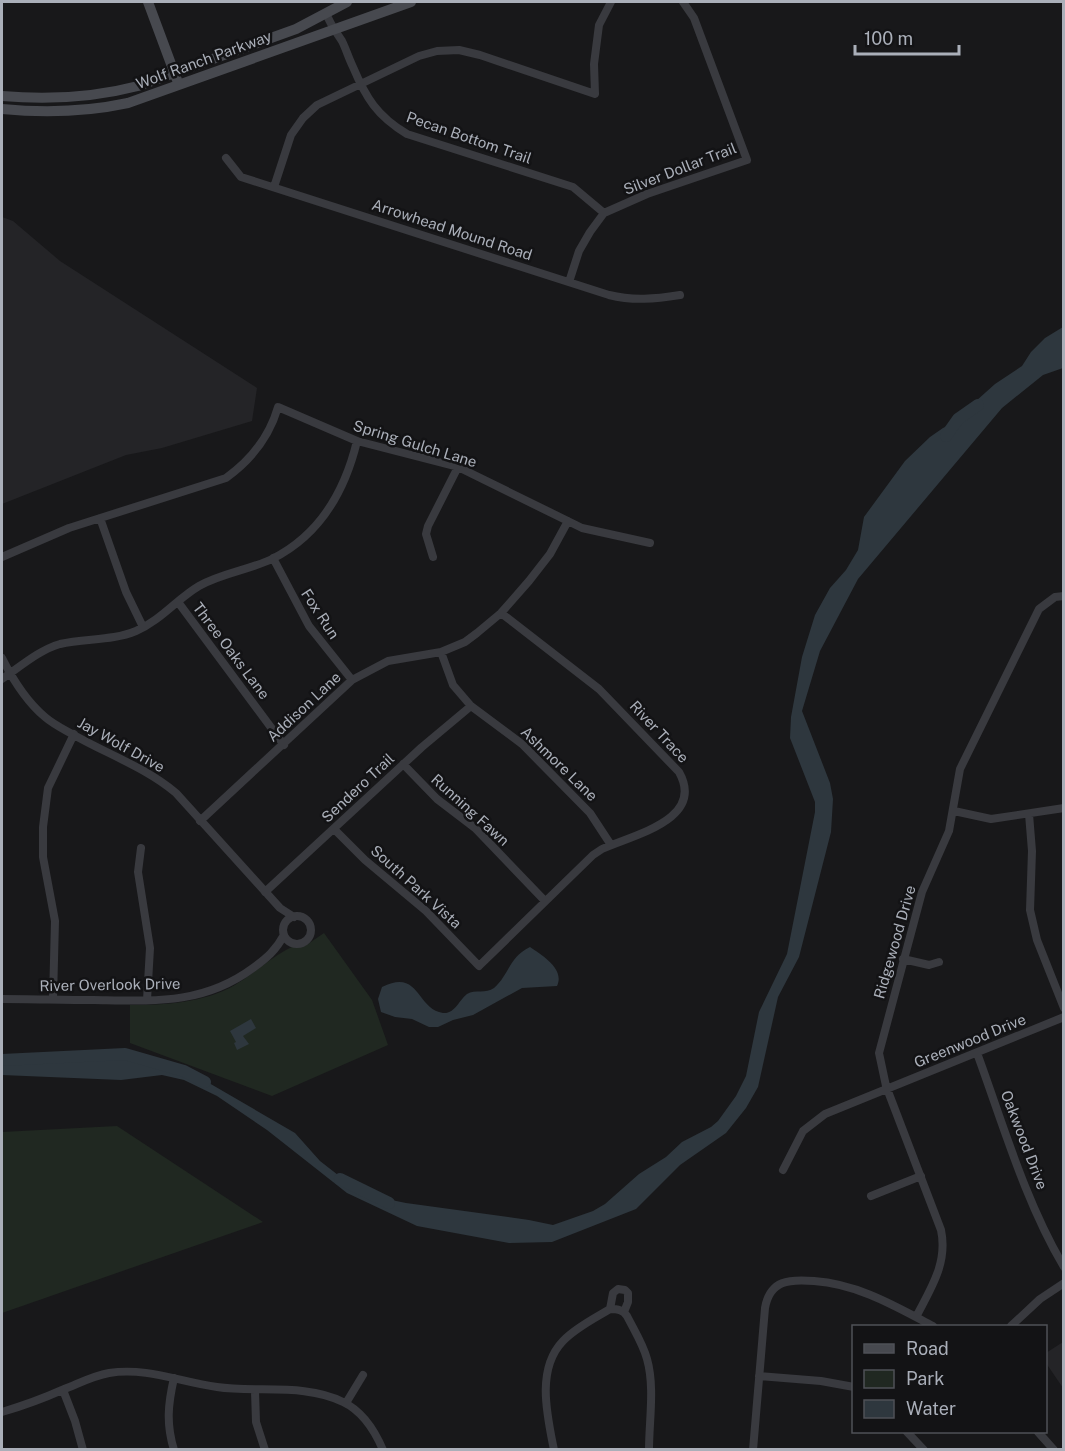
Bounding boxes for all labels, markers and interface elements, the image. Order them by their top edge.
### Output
scale bar [855,18,958,56]
street label: Wolf Ranch Parkway [134,27,274,92]
text: 100 m [864,28,913,49]
street label: Pecan Bottom Trail [404,108,534,167]
street label: Silver Dollar Trail [621,139,739,198]
street label: Arrowhead Mound Road [370,196,534,263]
street label: Spring Gulch Lane [351,417,479,470]
street label: Fox Run [298,586,343,642]
street label: Three Oaks Lane [190,599,273,702]
street label: Addison Lane [263,668,344,745]
street label: River Trace [627,697,692,766]
street label: Jay Wolf Drive [75,714,168,775]
street label: Ashmore Lane [518,723,601,804]
street label: Sendero Trail [318,750,397,826]
street label: Running Fawn [428,770,513,849]
street label: South Park Vista [368,842,465,932]
street label: Ridgewood Drive [870,883,919,1001]
street label: River Overlook Drive [39,975,181,994]
street label: Greenwood Drive [911,1010,1028,1071]
street label: Oakwood Drive [998,1088,1051,1192]
legend [852,1325,1047,1433]
text: Road [906,1338,949,1359]
text: Park [906,1368,944,1389]
text: Water [906,1398,956,1419]

